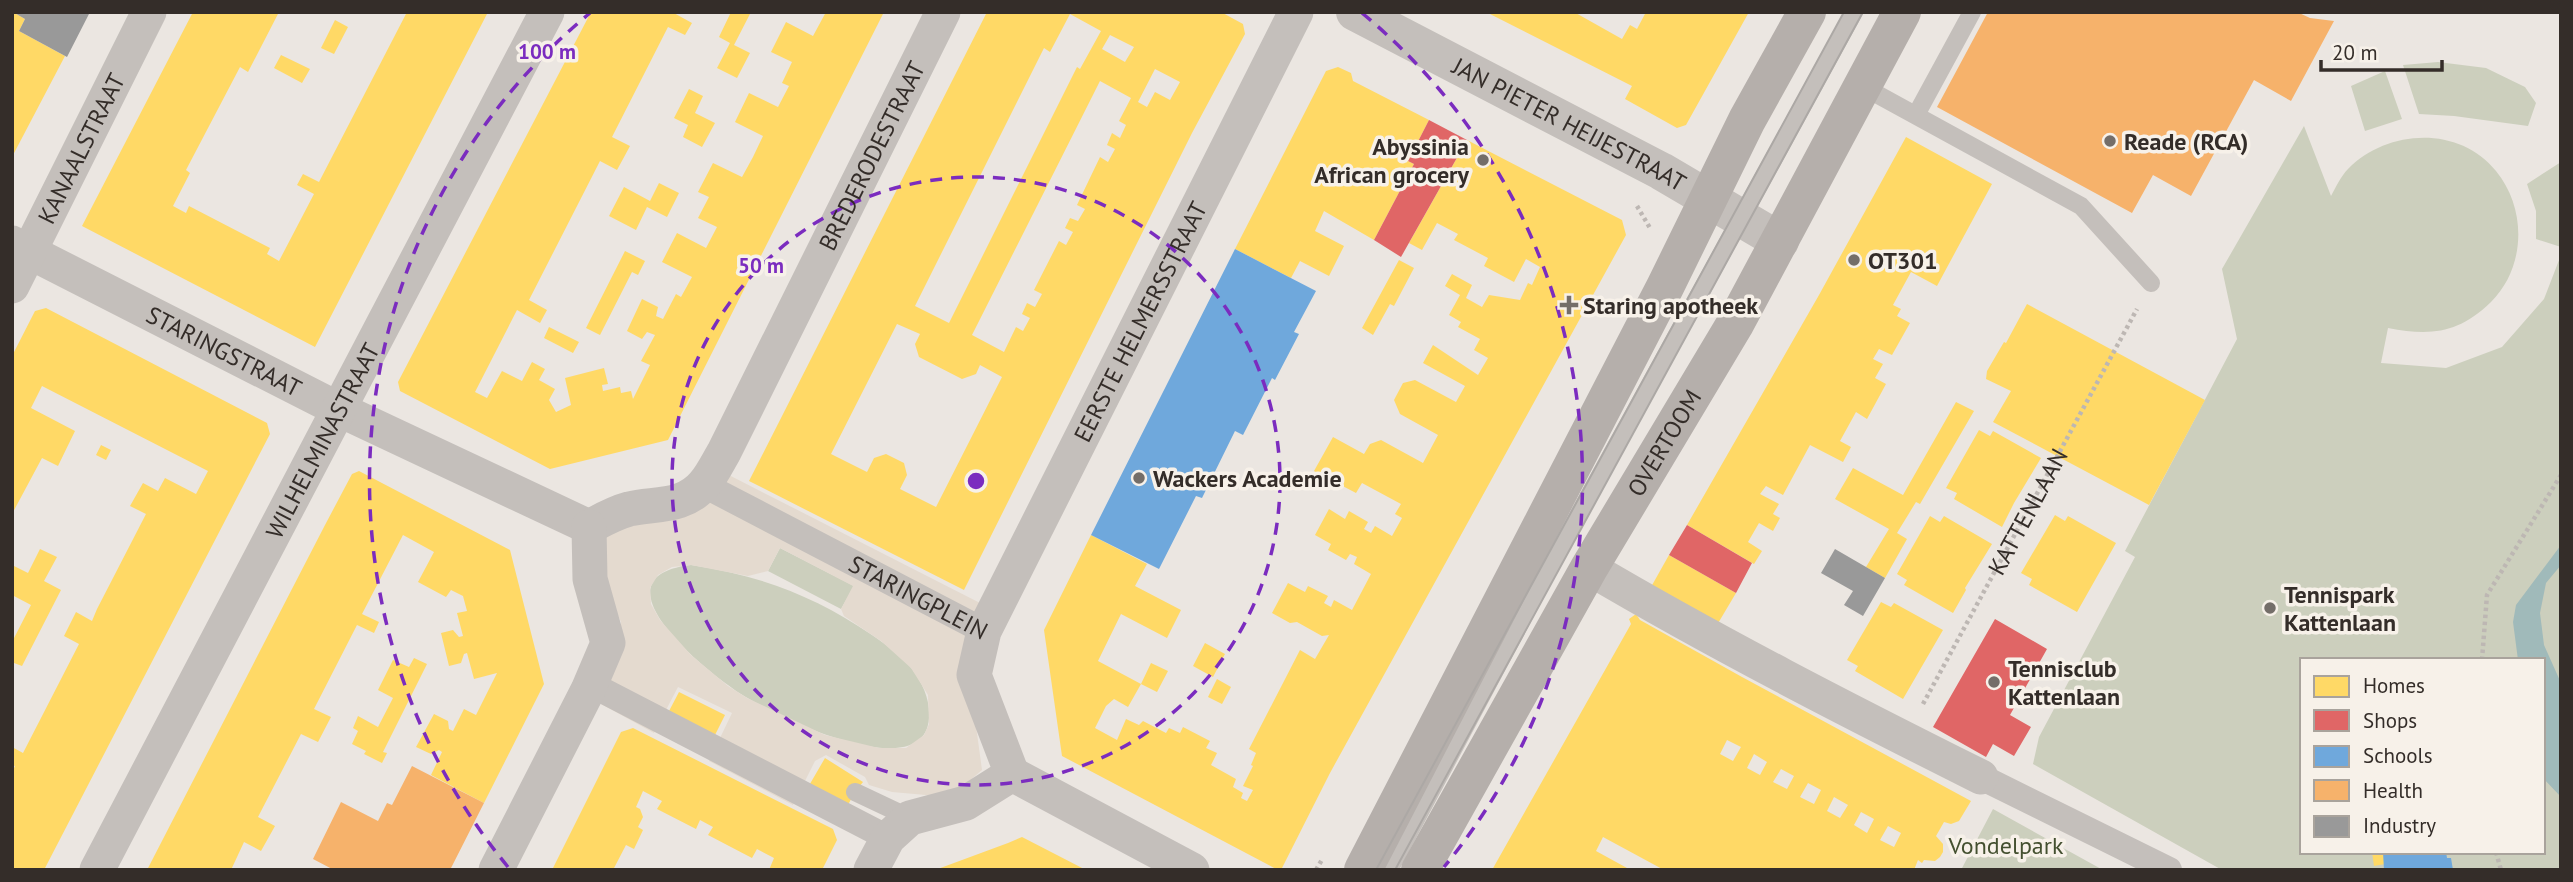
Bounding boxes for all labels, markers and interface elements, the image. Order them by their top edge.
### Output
scale bar [2321,28,2442,72]
text: 100 m [518,38,576,65]
text: 20 m [2332,39,2378,66]
street label: JAN PIETER HEIJESTRAAT [1447,50,1692,198]
street label: BREDERODESTRAAT [811,56,932,255]
street label: KANAALSTRAAT [30,68,131,229]
place label: Reade (RCA) [2124,126,2248,157]
place label: Abyssinia African grocery [1314,131,1470,190]
marker: Reade (RCA) [2102,133,2118,149]
marker: Abyssinia African grocery [1475,152,1491,168]
street label: EERSTE HELMERSSTRAAT [1066,196,1214,447]
place label: OT301 [1868,245,1938,276]
text: 50 m [738,252,784,279]
marker: OT301 [1846,252,1862,268]
place label: Staring apotheek [1583,290,1758,321]
marker: Staring apotheek [1561,297,1577,313]
street label: STARINGSTRAAT [141,299,307,403]
street label: WILHELMINASTRAAT [258,337,386,544]
street label: OVERTOOM [1620,384,1708,502]
street label: KATTENLAAN [1981,443,2074,580]
place label: Wackers Academie [1153,463,1342,494]
centre of rings [964,469,988,493]
marker: Wackers Academie [1131,470,1147,486]
street label: STARINGPLEIN [844,548,993,646]
place label: Tennispark Kattenlaan [2284,579,2396,638]
marker: Tennispark Kattenlaan [2262,600,2278,616]
place label: Tennisclub Kattenlaan [2008,653,2120,712]
legend [2300,658,2545,854]
text: Homes [2363,672,2425,699]
marker: Tennisclub Kattenlaan [1986,674,2002,690]
text: Shops [2363,707,2417,734]
text: Schools [2363,742,2433,769]
text: Health [2363,777,2423,804]
text: Industry [2363,812,2436,839]
park label: Vondelpark [1948,830,2064,861]

